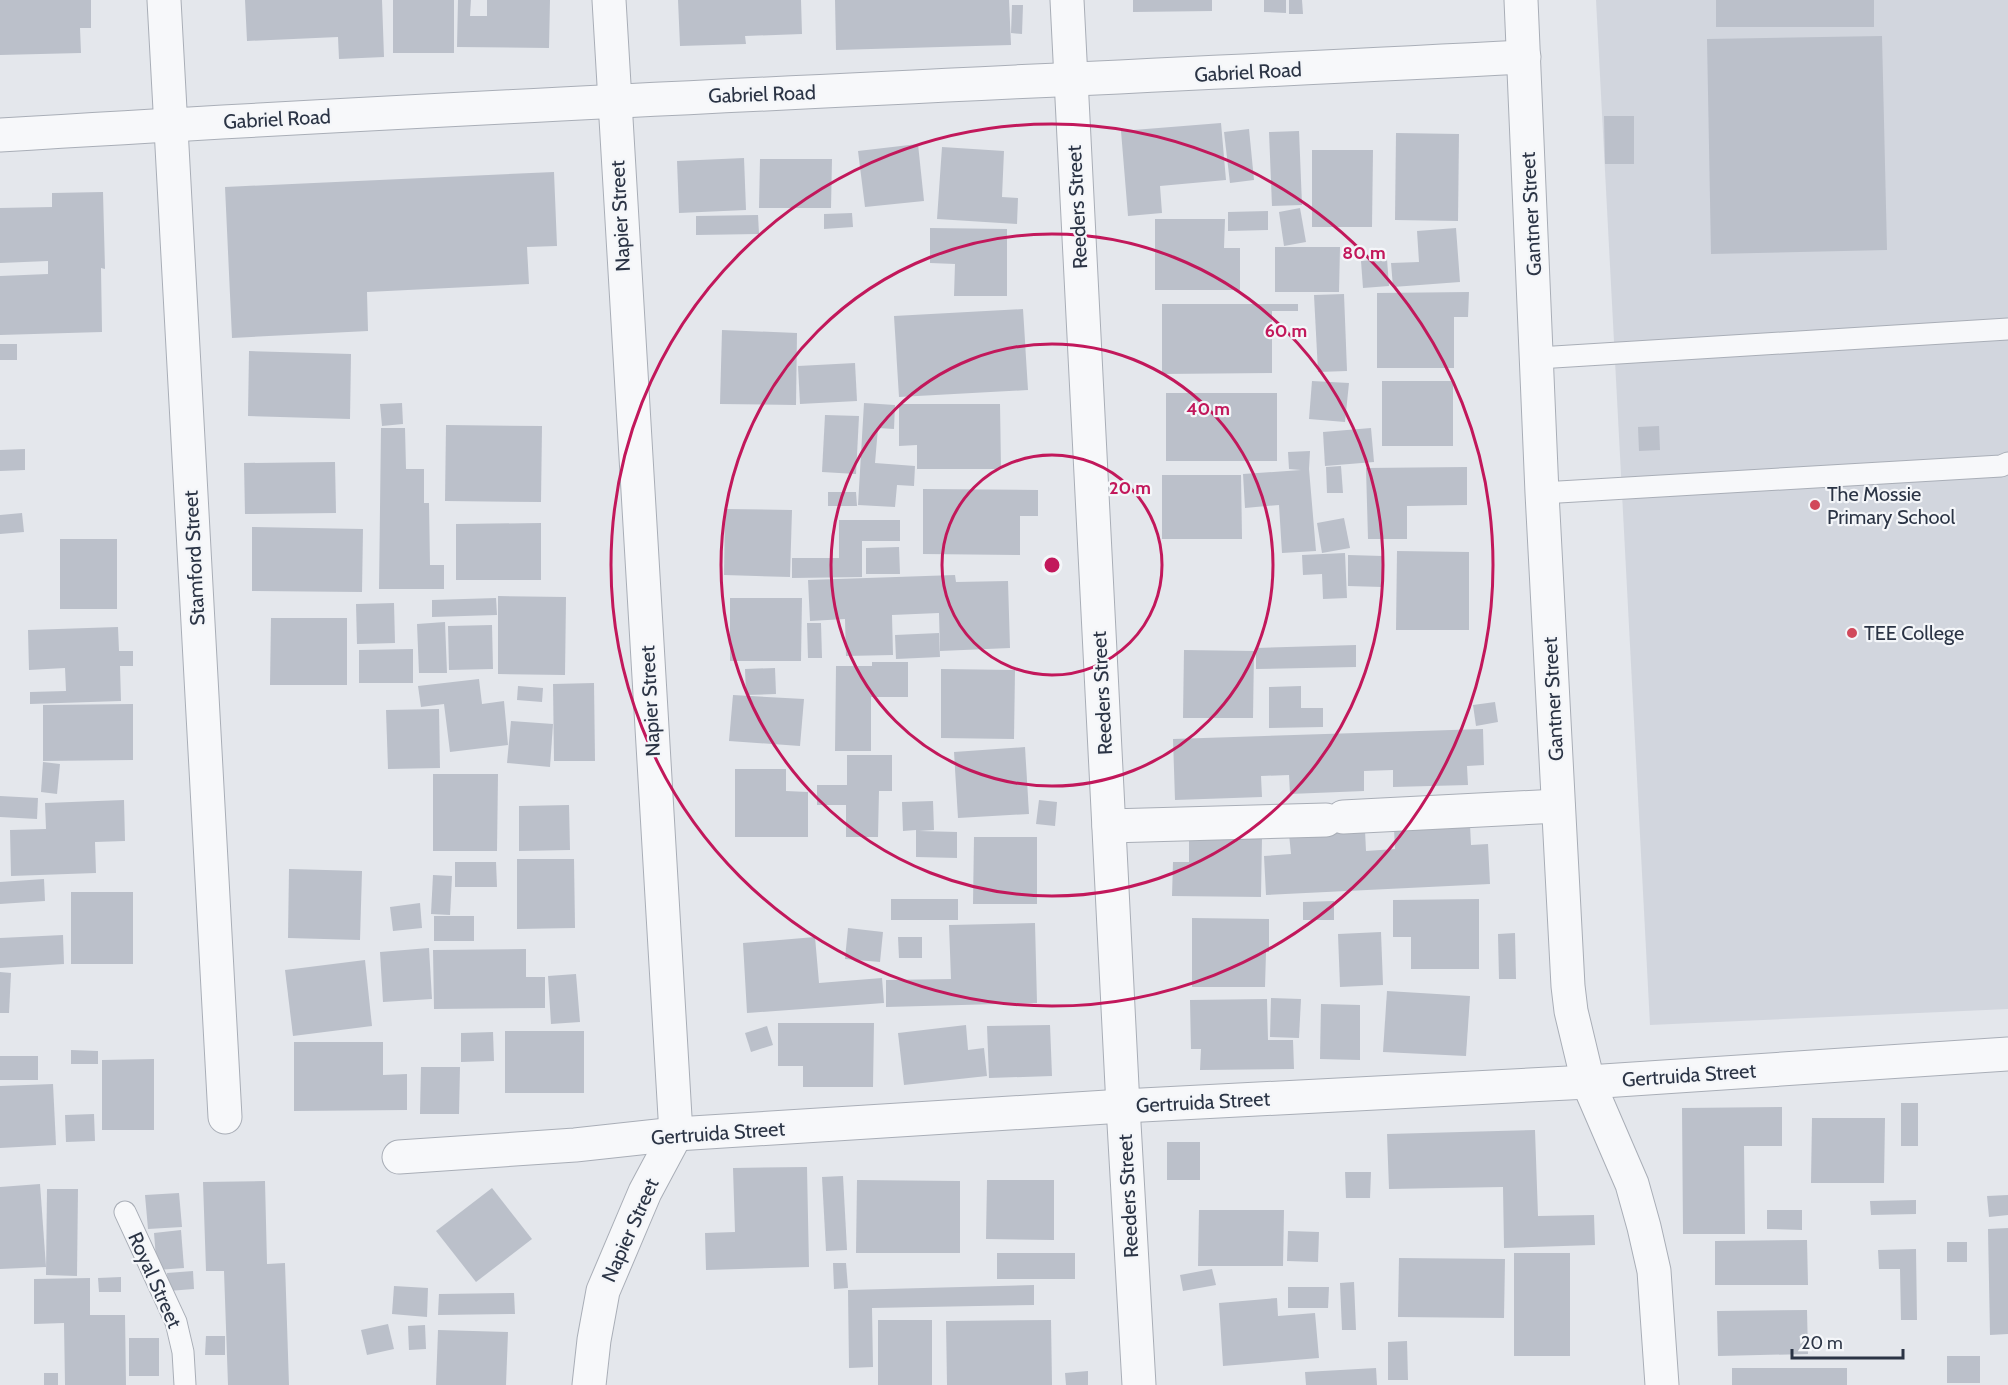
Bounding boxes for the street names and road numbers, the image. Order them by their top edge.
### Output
street label: Gabriel Road [1194,57,1302,87]
street label: Gabriel Road [708,80,816,108]
street label: Gabriel Road [223,104,331,134]
street label: Reeders Street [1062,144,1092,270]
street label: Gantner Street [1516,151,1546,277]
street label: Napier Street [605,160,635,272]
street label: Stamford Street [178,489,210,626]
street label: Reeders Street [1087,630,1117,756]
street label: Gantner Street [1538,636,1568,762]
street label: Napier Street [635,645,665,757]
street label: Gertruida Street [1621,1058,1757,1092]
street label: Gertruida Street [1135,1086,1271,1117]
street label: Gertruida Street [650,1116,786,1150]
street label: Reeders Street [1113,1133,1143,1259]
street label: Napier Street [596,1174,664,1286]
street label: Royal Street [123,1228,187,1332]

